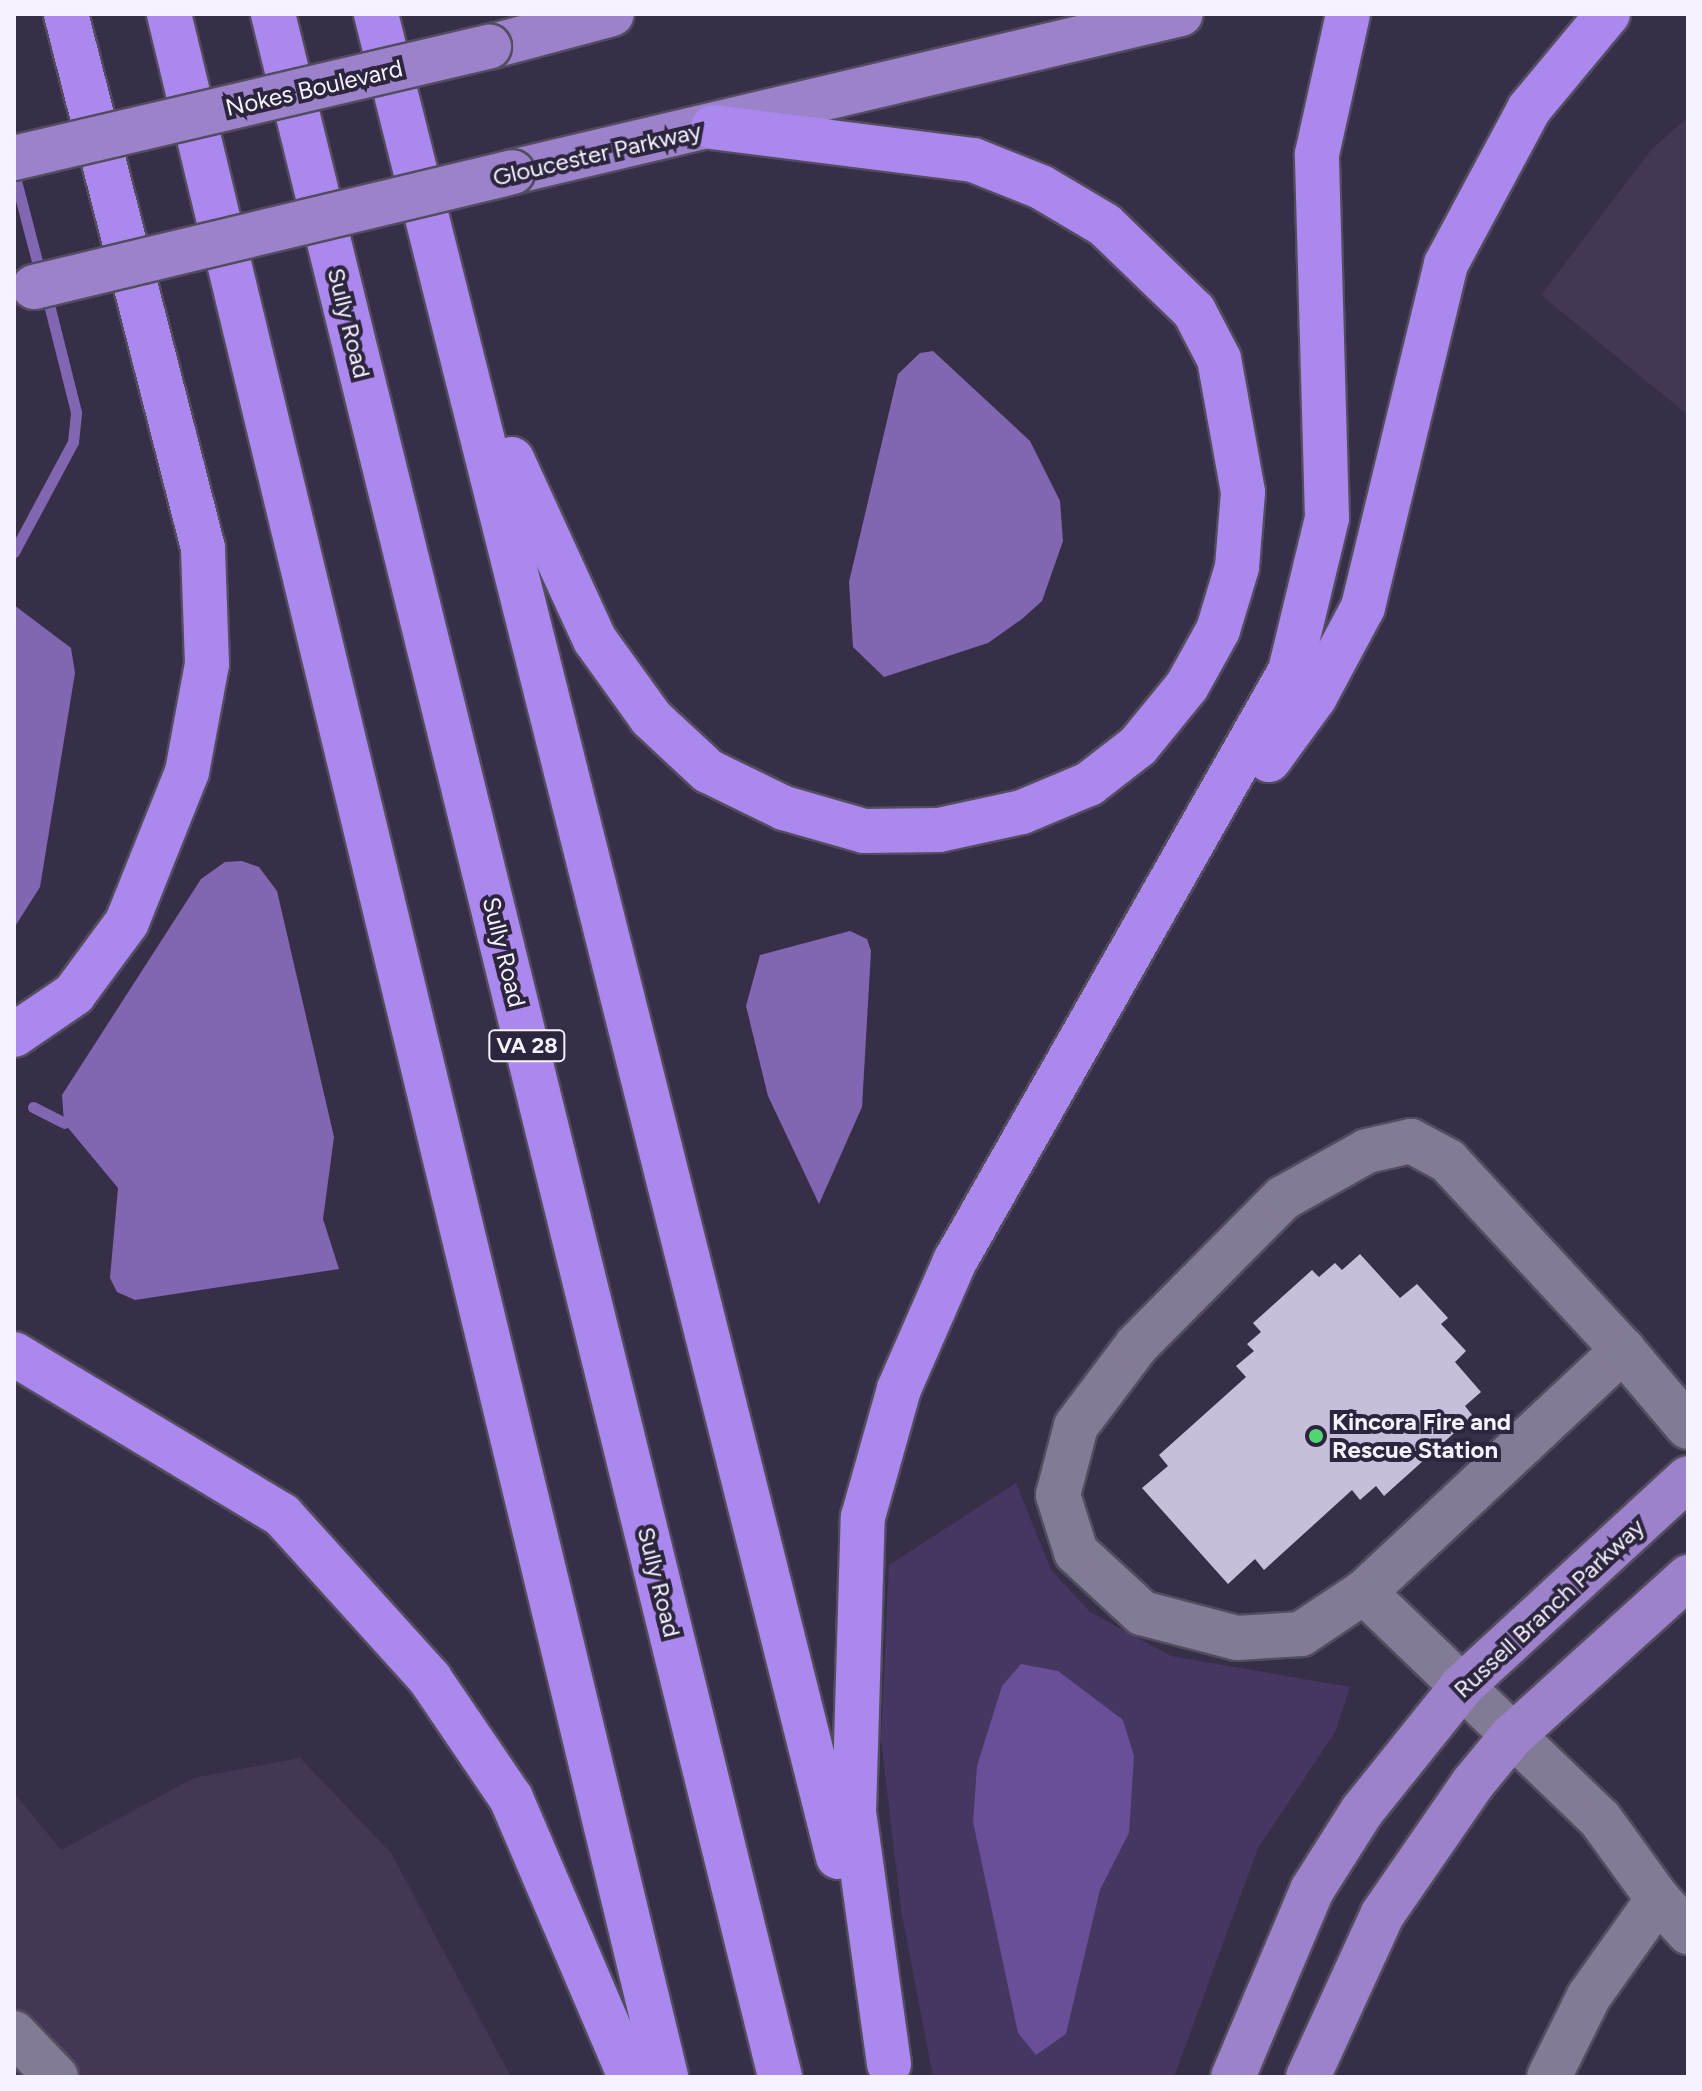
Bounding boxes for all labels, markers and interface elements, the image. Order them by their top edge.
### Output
street label: Nokes Boulevard [223,54,405,122]
street label: Gloucester Parkway [490,116,704,192]
street label: Sully Road [321,265,377,381]
street label: Sully Road [476,894,532,1010]
road number: VA 28 [487,1028,567,1064]
place label: Kincora Fire and Rescue Station [1332,1408,1511,1464]
marker: Kincora Fire and Rescue Station [1307,1427,1325,1445]
street label: Russell Branch Parkway [1448,1512,1650,1704]
street label: Sully Road [631,1524,687,1640]

